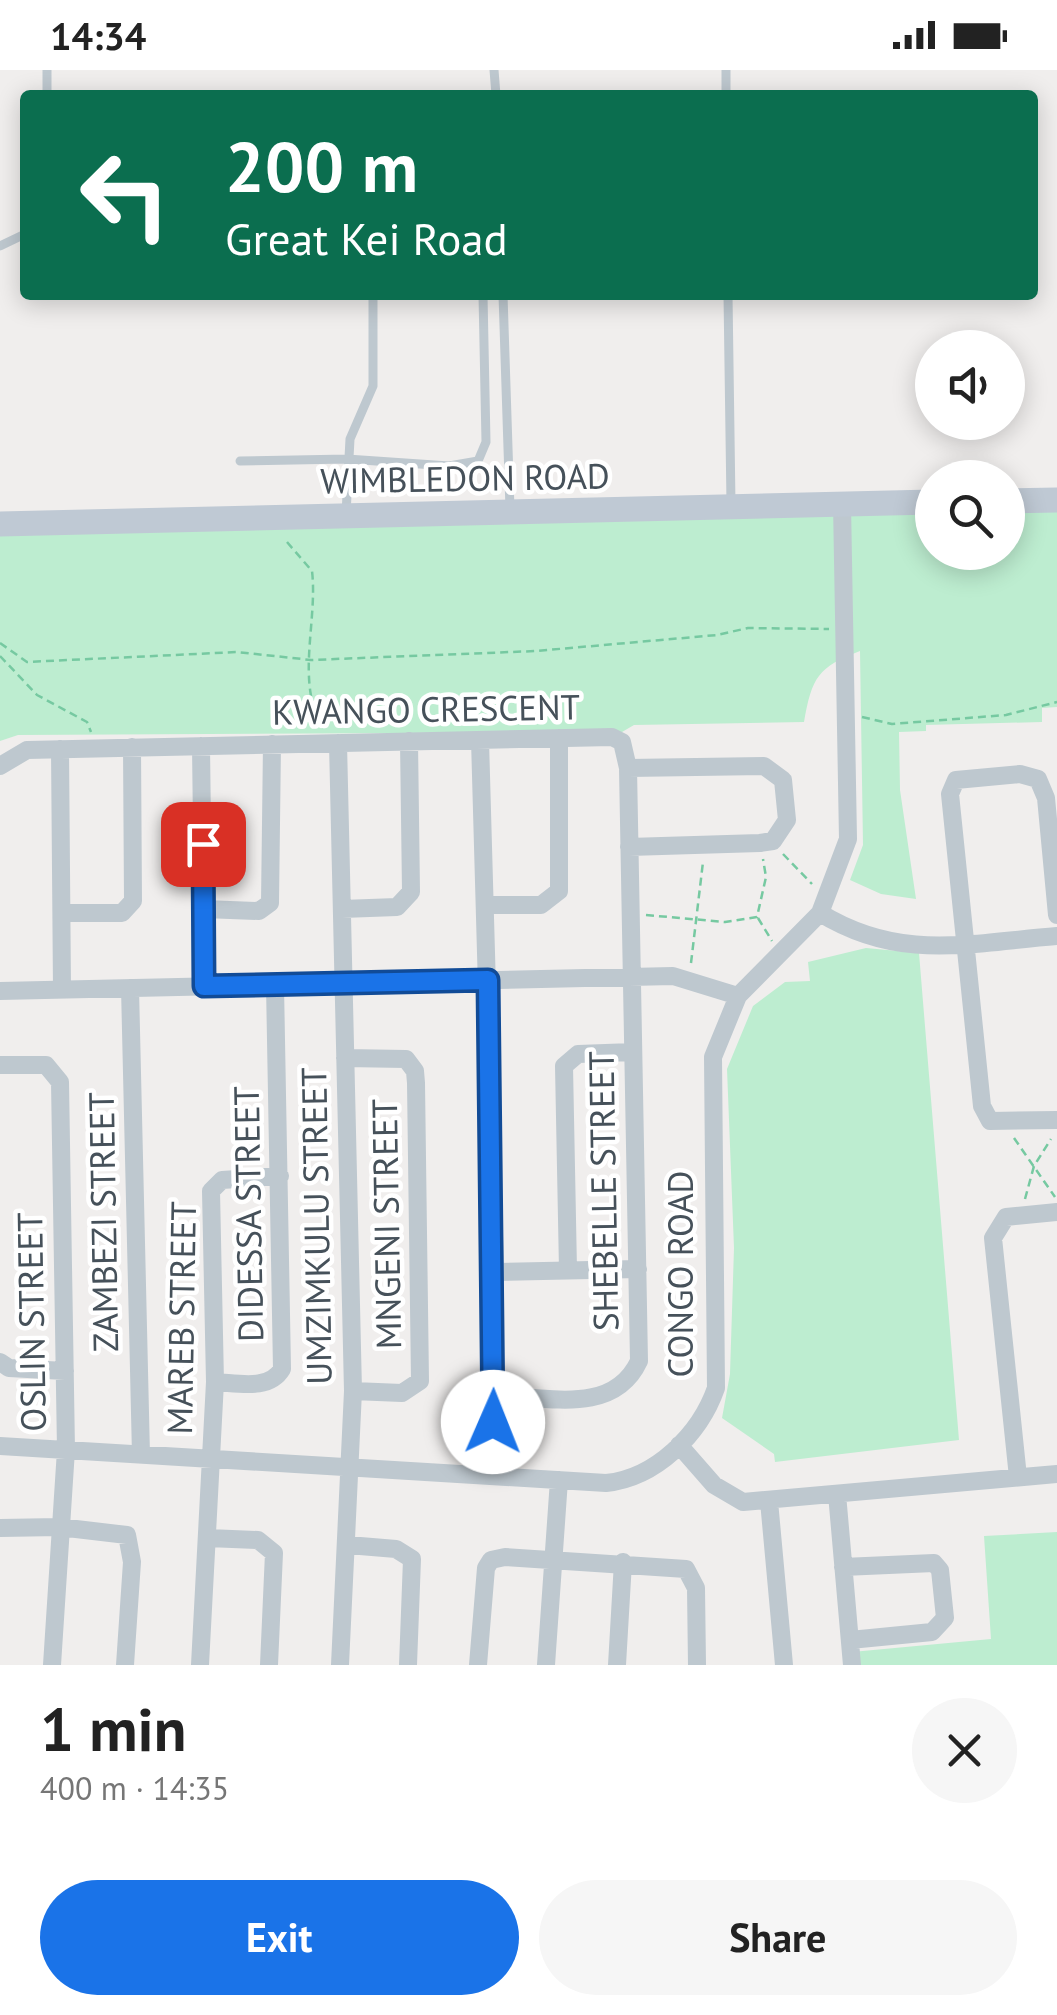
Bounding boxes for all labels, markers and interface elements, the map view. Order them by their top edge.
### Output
text: 14:34 [50,11,146,60]
text: 200 m [225,121,418,211]
icon: left [60,130,190,260]
text: Great Kei Road [225,209,508,267]
map controls [915,330,1025,570]
button: sound [915,330,1025,440]
street label: WIMBLEDON ROAD [320,452,610,504]
button: search [915,460,1025,570]
street label: KWANGO CRESCENT [272,683,580,735]
pin [161,802,246,887]
icon: arrive [176,817,231,872]
street label: SHEBELLE STREET [578,1051,628,1331]
street label: UMZIMKULU STREET [290,1067,342,1385]
street label: DIDESSA STREET [223,1086,273,1342]
street label: ZAMBEZI STREET [78,1092,128,1352]
street label: MNGENI STREET [361,1098,411,1350]
street label: CONGO ROAD [657,1171,703,1378]
street label: MAREB STREET [156,1201,206,1435]
street label: OSLIN STREET [6,1212,56,1432]
position arrow [441,1370,545,1474]
text: 1 min [40,1690,186,1768]
button: close [912,1698,1017,1803]
text: 400 m · 14:35 [40,1767,229,1809]
button: Exit [40,1880,519,1995]
button: Share [539,1880,1017,1995]

